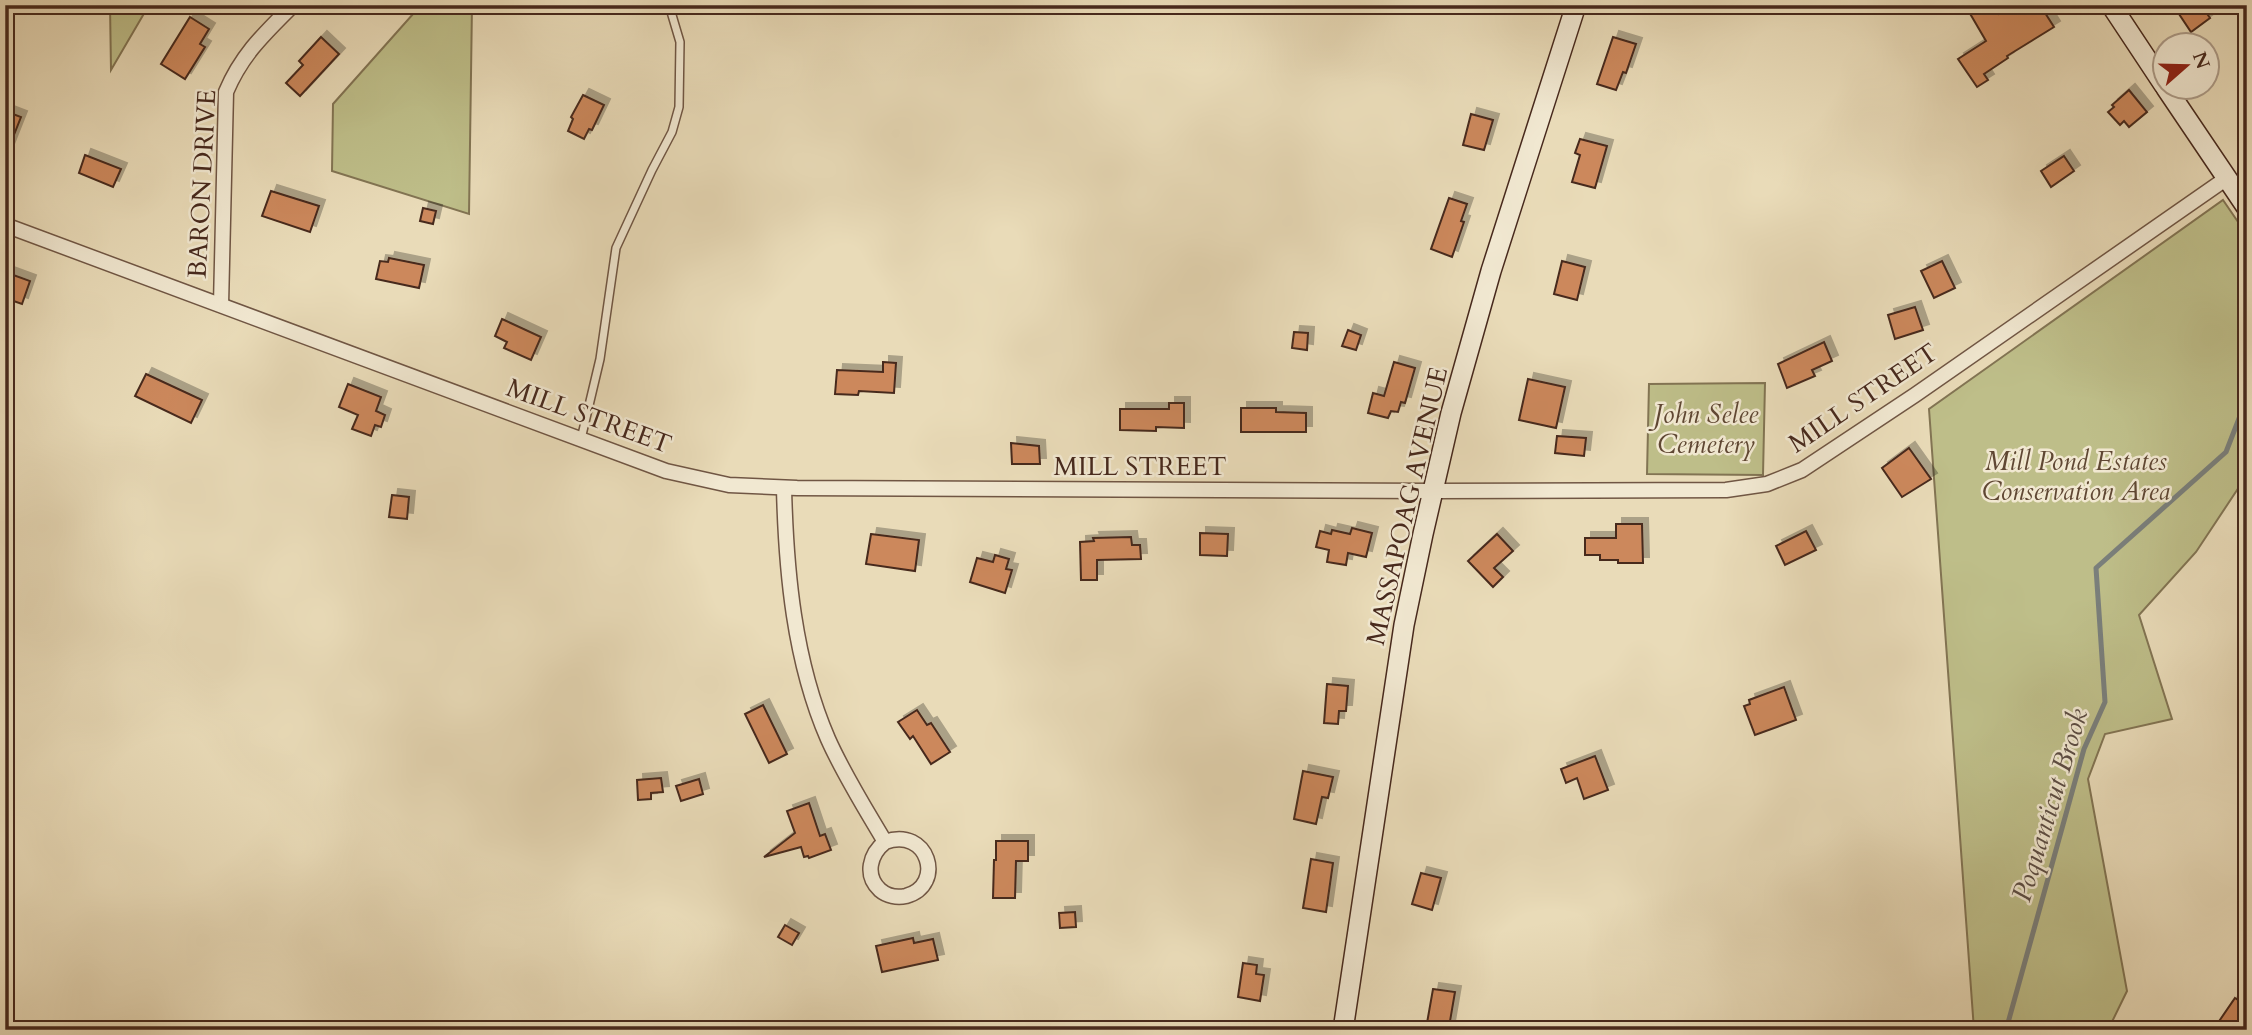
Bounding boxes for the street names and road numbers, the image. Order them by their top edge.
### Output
street label: BARON DRIVE [180,89,224,279]
street label: MILL STREET [1781,335,1945,461]
street label: MASSAPOAG AVENUE [1358,363,1456,649]
street label: MILL STREET [502,370,676,462]
street label: MILL STREET [1053,449,1227,484]

